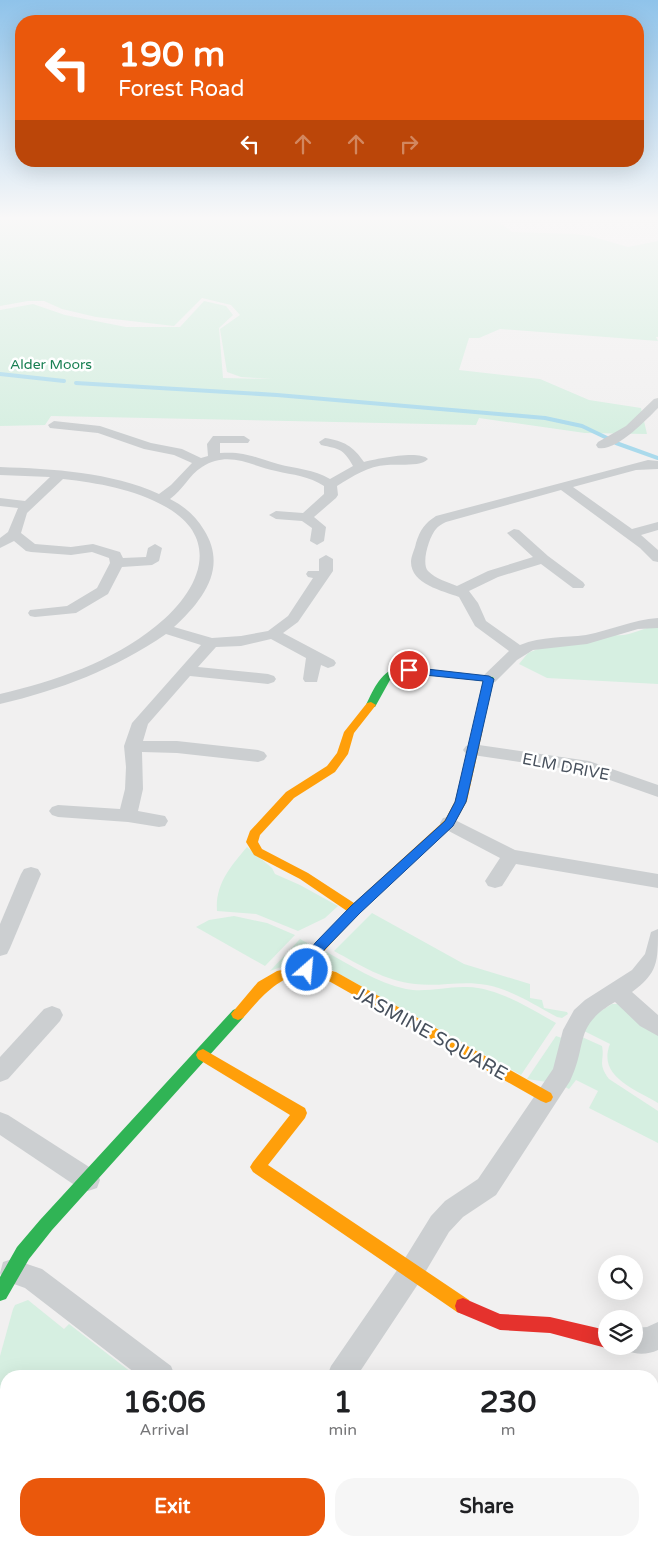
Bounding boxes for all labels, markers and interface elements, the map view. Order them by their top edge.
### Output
text: 190 m [118,34,225,76]
icon: left [35,35,100,100]
text: Forest Road [118,76,244,102]
icon: left [236,130,264,158]
icon: ahead [289,130,317,158]
icon: ahead [342,130,370,158]
icon: right [395,130,423,158]
park label: Alder Moors [10,356,92,373]
pin [388,649,430,691]
icon: arrive [395,656,423,684]
street label: ELM DRIVE [521,749,611,785]
position arrow [280,943,332,995]
street label: JASMINE SQUARE [350,983,511,1085]
map controls [598,1255,643,1355]
button: search [598,1255,643,1300]
button: layers [598,1310,643,1355]
text: 16:06 [123,1384,206,1421]
text: 1 [333,1384,352,1421]
text: 230 [480,1384,536,1421]
text: Arrival [140,1420,189,1440]
text: min [329,1420,357,1440]
text: m [501,1420,515,1440]
button: Exit [20,1478,325,1536]
button: Share [335,1478,639,1536]

